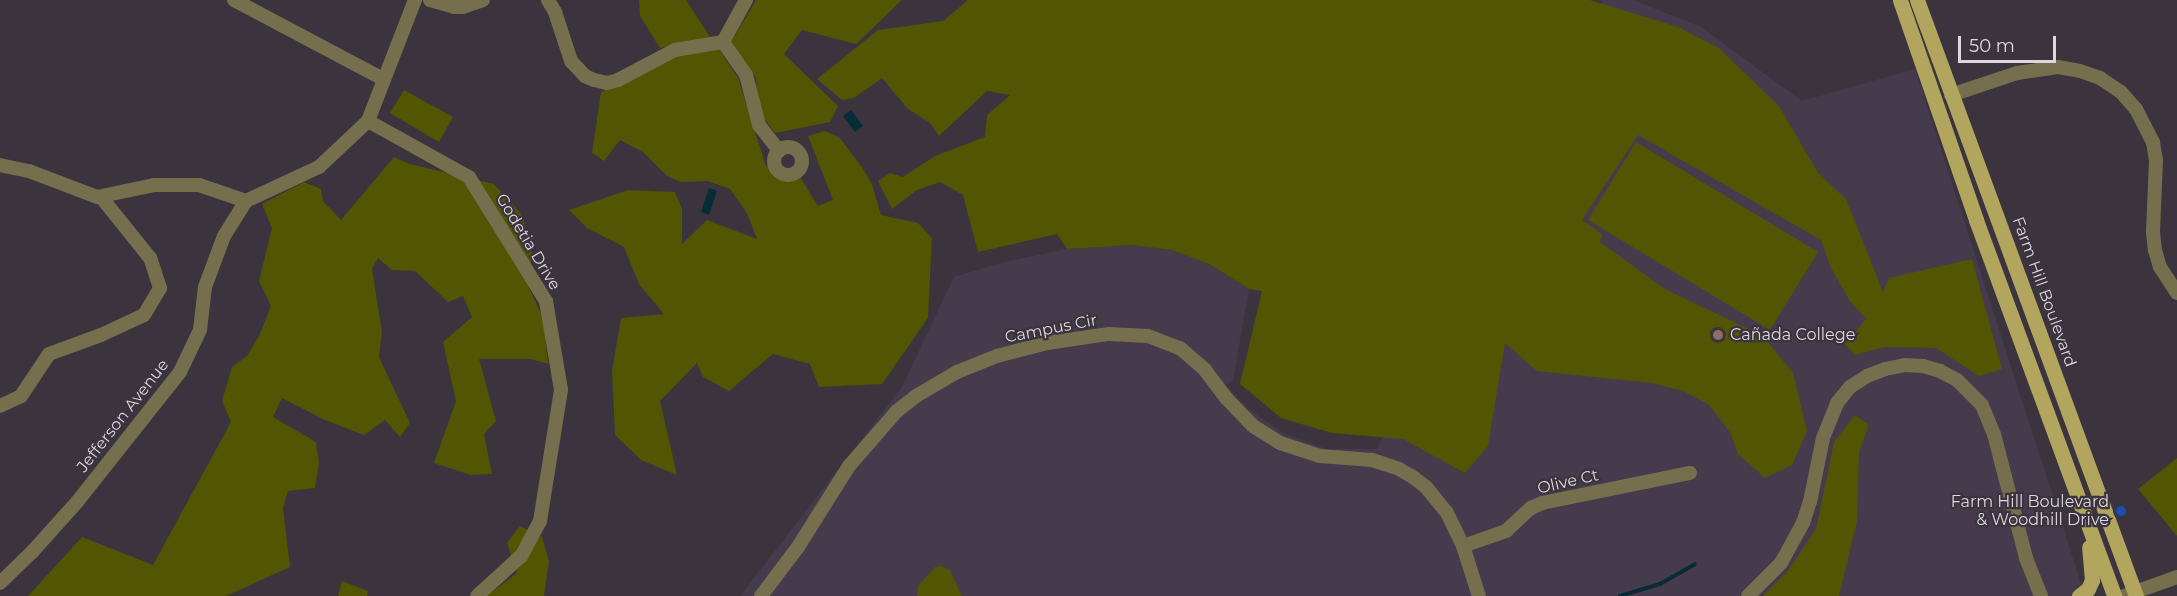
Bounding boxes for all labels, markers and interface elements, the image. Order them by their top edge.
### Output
scale bar [1961,24,2058,62]
text: 50 m [1969,35,2015,57]
street label: Godetia Drive [492,190,564,294]
street label: Farm Hill Boulevard [2008,214,2080,370]
street label: Campus Cir [1003,311,1099,347]
place label: Cañada College [1730,325,1855,345]
marker: Cañada College [1711,328,1725,342]
street label: Jefferson Avenue [73,356,173,476]
street label: Olive Ct [1536,466,1600,498]
place label: Farm Hill Boulevard & Woodhill Drive [1951,492,2109,530]
marker: Farm Hill Boulevard & Woodhill Drive [2114,504,2128,518]

